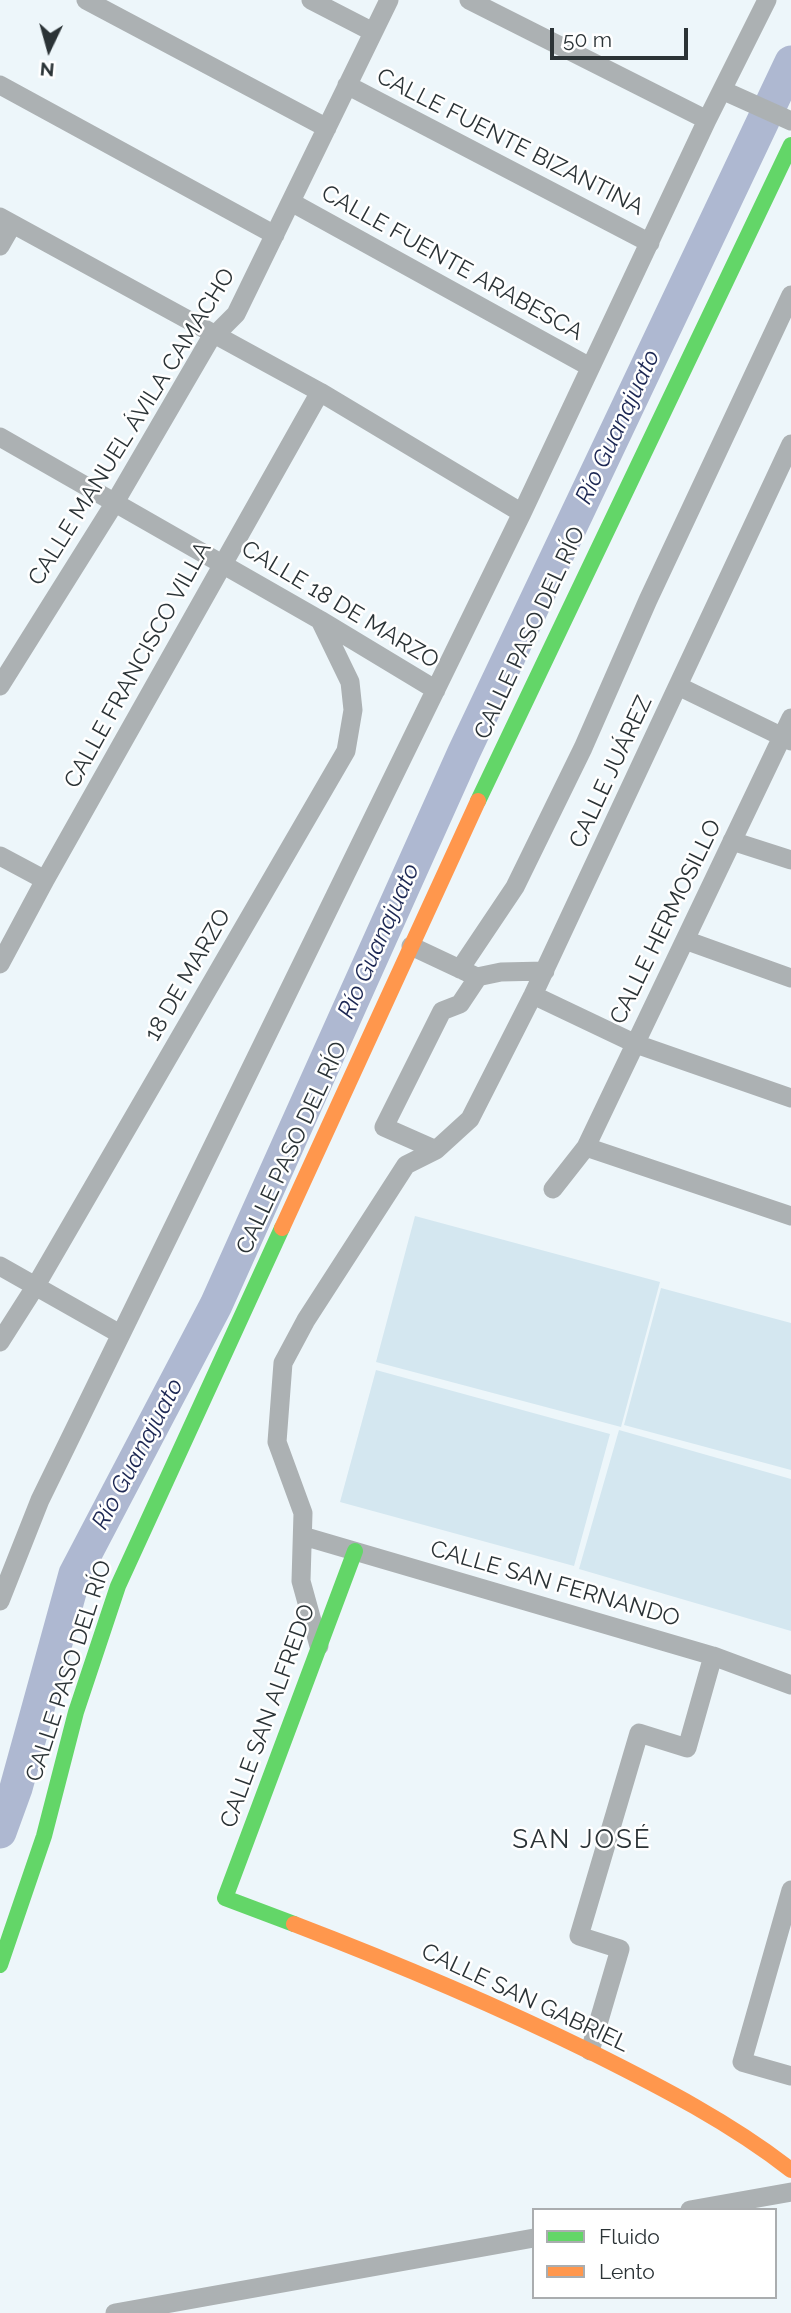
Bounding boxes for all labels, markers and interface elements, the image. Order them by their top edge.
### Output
north arrow [14,14,84,84]
scale bar [553,14,691,58]
text: 50 m [563,27,612,52]
text: N [39,58,55,82]
street label: CALLE FUENTE BIZANTINA [372,62,648,222]
street label: CALLE FUENTE ARABESCA [316,179,588,347]
street label: CALLE MANUEL ÁVILA CAMACHO [23,263,241,591]
water label: Río Guanajuato [570,345,666,509]
street label: CALLE PASO DEL RÍO [469,522,591,744]
street label: CALLE 18 DE MARZO [236,535,444,675]
street label: CALLE FRANCISCO VILLA [59,537,217,793]
street label: CALLE JUÁREZ [564,692,658,852]
street label: CALLE HERMOSILLO [604,815,728,1029]
water label: Río Guanajuato [332,859,426,1023]
street label: 18 DE MARZO [139,904,237,1046]
street label: CALLE PASO DEL RÍO [231,1037,353,1259]
water label: Río Guanajuato [86,1374,190,1534]
street label: CALLE SAN FERNANDO [427,1535,683,1633]
street label: CALLE PASO DEL RÍO [20,1557,118,1785]
street label: CALLE SAN ALFREDO [215,1600,321,1832]
district label: SAN JOSÉ [513,1824,651,1856]
street label: CALLE SAN GABRIEL [417,1938,633,2058]
legend [532,2208,777,2299]
text: Fluido [599,2224,660,2249]
text: Lento [599,2259,655,2284]

